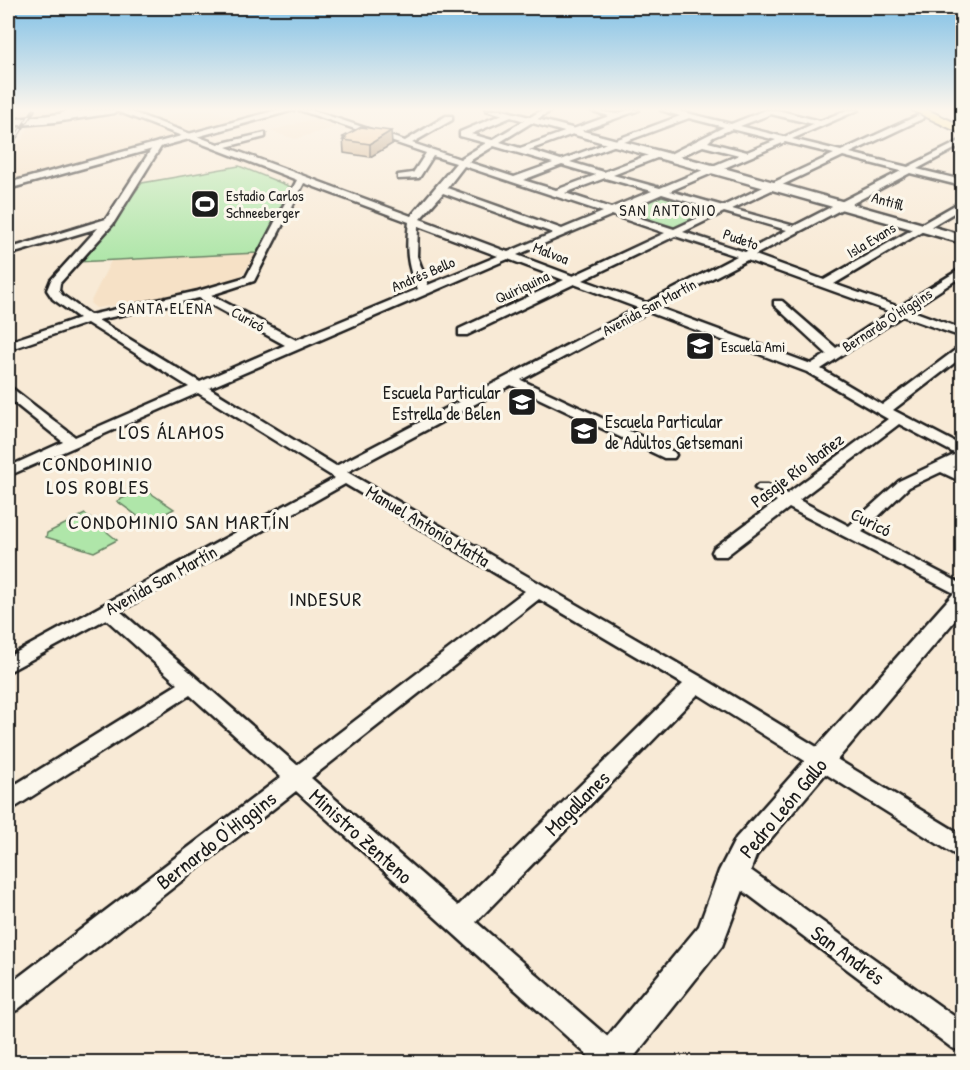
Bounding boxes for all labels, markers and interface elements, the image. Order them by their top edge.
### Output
place label: Estadio Carlos Schneeberger [226,185,304,223]
street label: Antifil [869,186,907,216]
sports icon: Estadio Carlos Schneeberger [189,188,221,220]
district label: SAN ANTONIO [619,199,717,221]
street label: Isla Evans [843,217,900,263]
street label: Pudeto [720,223,762,255]
street label: Malvoa [530,237,572,269]
street label: Andrés Bello [388,251,458,297]
street label: Quiriquina [492,265,553,309]
street label: Avenida San Martín [598,273,700,341]
street label: Bernardo O'Higgins [838,283,936,357]
district label: SANTA ELENA [118,297,214,319]
street label: Curicó [228,301,268,337]
school or university icon: Escuela Ami [684,330,716,362]
place label: Escuela Ami [721,336,785,357]
place label: Escuela Particular Estrella de Belen [383,380,501,426]
school or university icon: Escuela Particular Estrella de Belen [506,386,538,418]
place label: Escuela Particular de Adultos Getsemani [605,409,743,455]
school or university icon: Escuela Particular de Adultos Getsemani [568,415,600,447]
district label: LOS ÁLAMOS [119,418,225,445]
street label: Pasaje Río Ibañez [745,427,849,513]
district label: CONDOMINIO LOS ROBLES [42,450,154,500]
street label: Manuel Antonio Matta [361,479,495,573]
street label: Curicó [846,501,896,543]
district label: CONDOMINIO SAN MARTÍN [68,508,290,535]
street label: Avenida San Martín [101,539,221,621]
district label: INDESUR [289,585,363,612]
street label: Pedro León Gallo [732,752,834,864]
street label: Magallanes [538,764,616,842]
street label: Ministro Zenteno [303,782,419,890]
street label: Bernardo O'Higgins [150,784,282,896]
street label: San Andrés [805,918,891,992]

